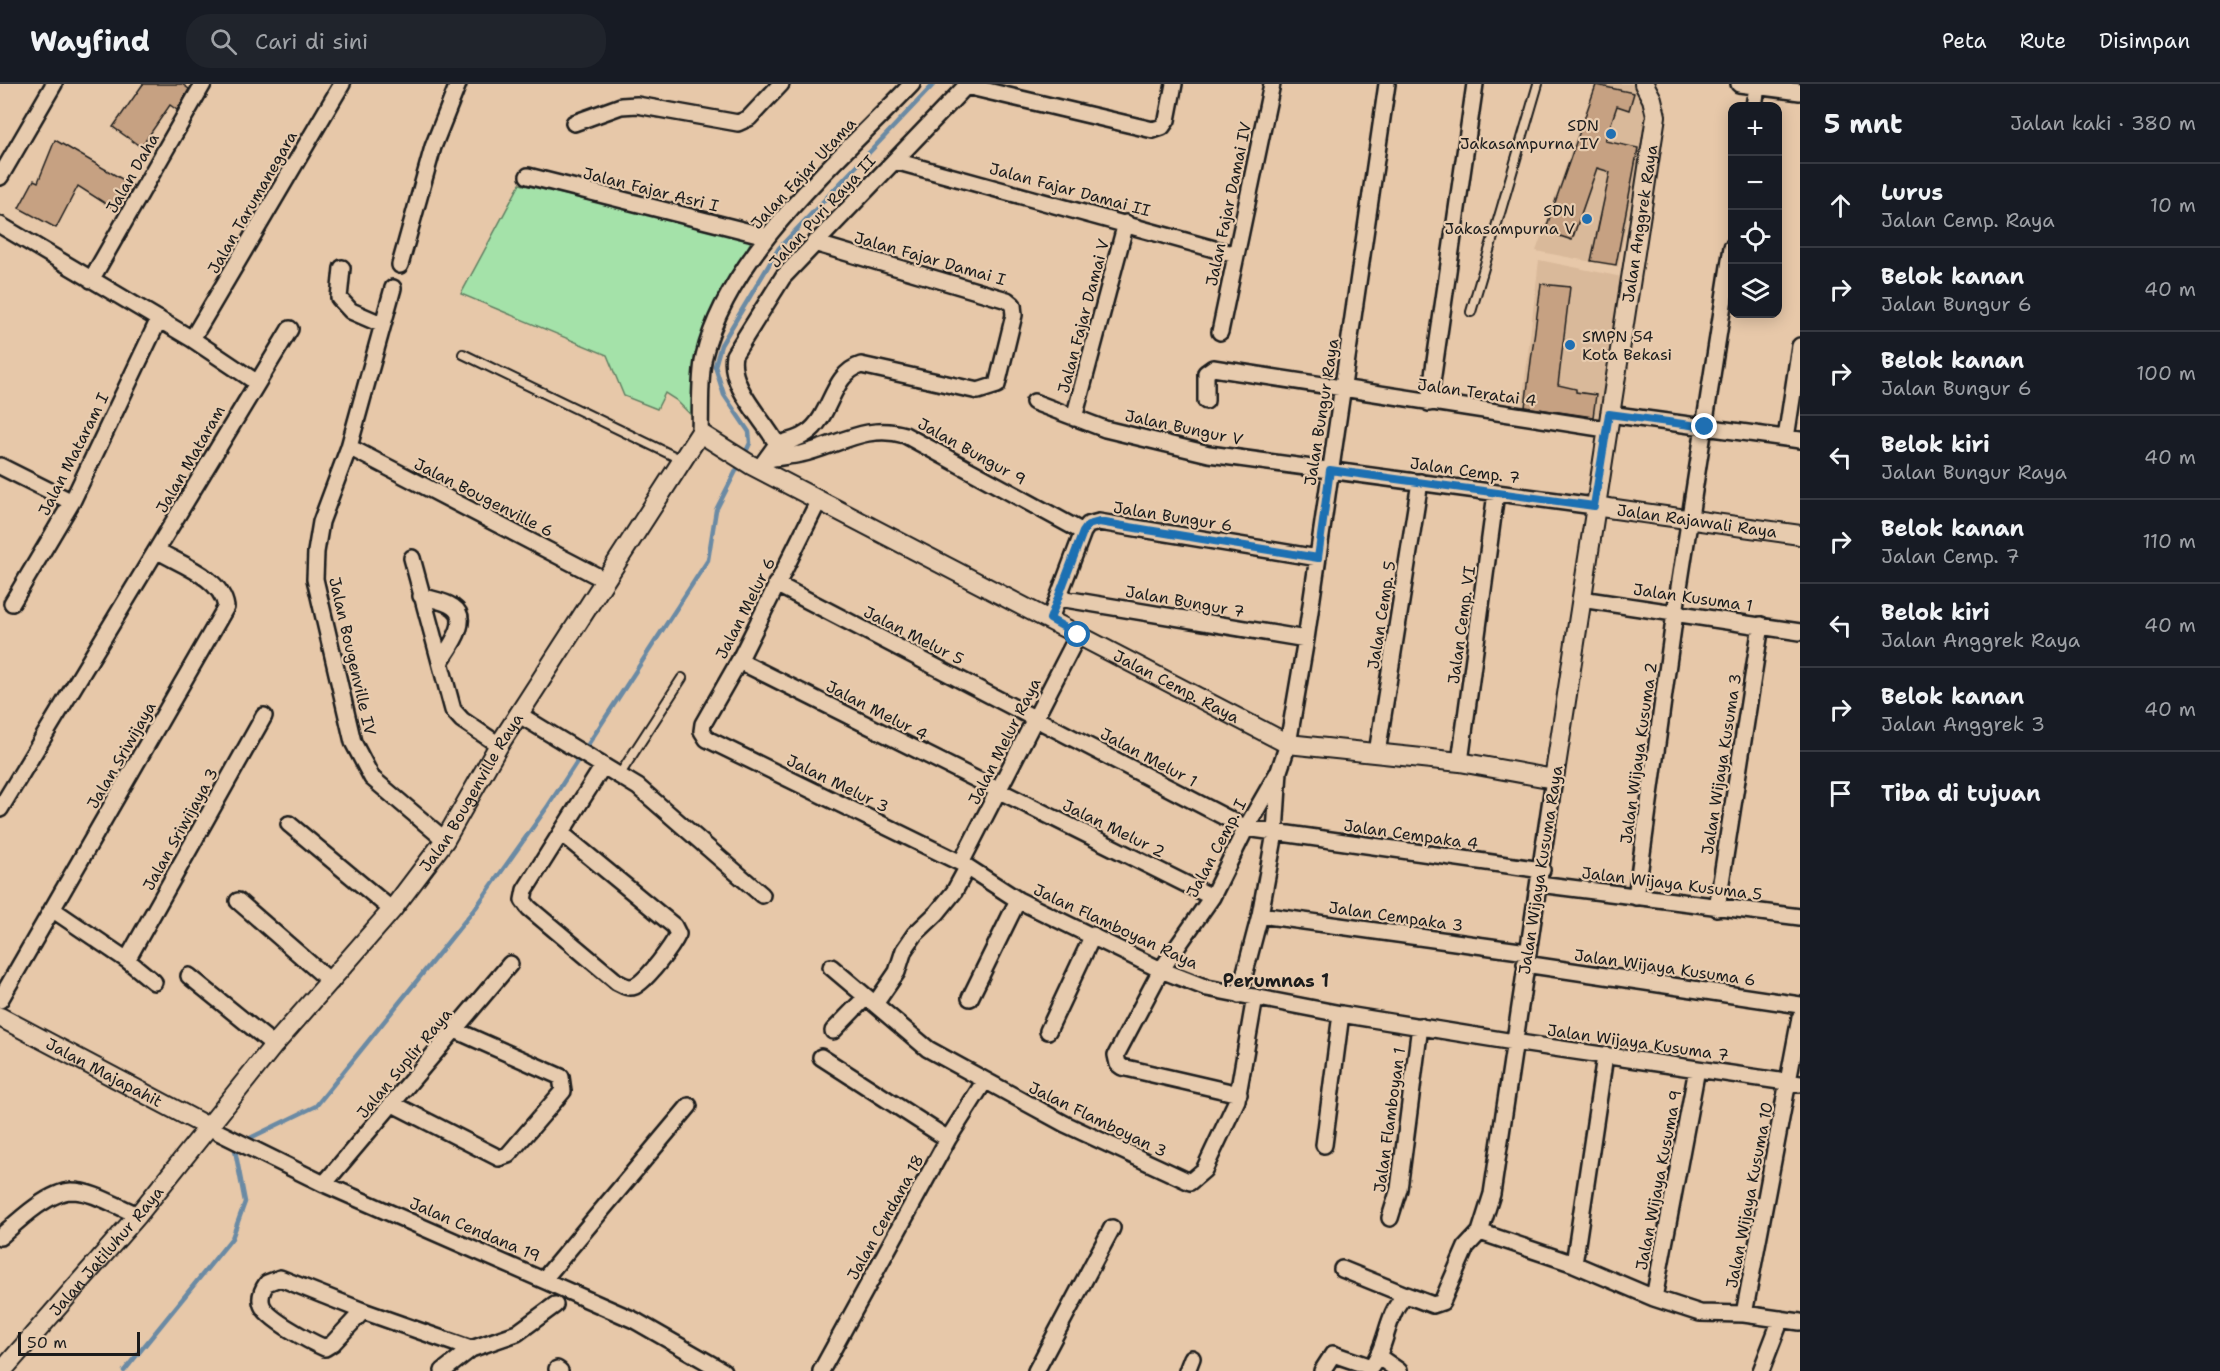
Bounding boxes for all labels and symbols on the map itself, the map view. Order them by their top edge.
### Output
street label: Jalan Fajar Utama [746,113,861,234]
place label: SDN Jakasampurna IV [1460,115,1599,154]
street label: Jalan Fajar Damai IV [1201,120,1256,288]
street label: Jalan Tarumanegara [203,127,302,277]
marker: SDN Jakasampurna IV [1604,127,1618,141]
street label: Jalan Daha [101,129,164,217]
street label: Jalan Anggrek Raya [1617,143,1662,304]
street label: Jalan Puri Raya II [764,150,880,272]
street label: Jalan Fajar Damai II [987,158,1153,221]
street label: Jalan Fajar Asri I [581,162,721,217]
place label: SDN Jakasampurna V [1444,200,1575,239]
marker: SDN Jakasampurna V [1580,212,1594,226]
street label: Jalan Fajar Damai I [852,227,1008,290]
street label: Jalan Fajar Damai V [1053,237,1114,396]
place label: SMPN 54 Kota Bekasi [1582,326,1672,365]
street label: Jalan Bungur Raya [1299,337,1344,487]
marker: SMPN 54 Kota Bekasi [1563,338,1577,352]
street label: Jalan Teratai 4 [1416,374,1538,411]
street label: Jalan Mataram I [33,389,114,519]
street label: Jalan Mataram [151,401,230,517]
street label: Jalan Bungur V [1123,405,1245,450]
street label: Jalan Bungur 9 [914,413,1030,490]
route end [1691,413,1717,439]
street label: Jalan Cemp. 7 [1409,452,1521,489]
street label: Jalan Bougenville 6 [410,453,557,542]
street label: Jalan Bungur 6 [1112,497,1234,536]
street label: Jalan Rajawali Raya [1616,499,1778,543]
street label: Jalan Melur 6 [711,554,780,663]
street label: Jalan Cemp. 5 [1363,559,1400,671]
street label: Jalan Cemp. VI [1443,564,1480,686]
street label: Jalan Bougenville IV [324,575,381,738]
street label: Jalan Kusuma 1 [1632,579,1754,616]
street label: Jalan Bungur 7 [1124,581,1246,622]
street label: Jalan Melur 5 [860,601,968,670]
route start [1064,621,1090,647]
street label: Jalan Cemp. Raya [1110,645,1243,728]
street label: Jalan Wijaya Kusuma 2 [1615,661,1662,845]
street label: Jalan Wijaya Kusuma 3 [1697,672,1746,856]
street label: Jalan Melur Raya [963,674,1046,808]
street label: Jalan Melur 4 [822,676,931,745]
street label: Jalan Sriwijaya [82,698,161,813]
street label: Jalan Bougenville Raya [415,709,528,876]
street label: Jalan Melur 1 [1097,723,1201,792]
street label: Jalan Melur 3 [783,750,892,817]
street label: Jalan Sriwijaya 3 [138,764,223,894]
street label: Jalan Wijaya Kusuma Raya [1514,764,1567,976]
street label: Jalan Melur 2 [1059,795,1168,862]
street label: Jalan Cemp. I [1182,795,1251,901]
street label: Jalan Cempaka 4 [1342,815,1480,854]
street label: Jalan Wijaya Kusuma 5 [1580,862,1763,905]
street label: Jalan Flamboyan Raya [1030,879,1201,974]
street label: Jalan Cempaka 3 [1327,897,1465,936]
street label: Jalan Wijaya Kusuma 6 [1573,944,1757,991]
district label: Perumnas 1 [1223,969,1329,993]
street label: Jalan Suplir Raya [352,1004,457,1123]
street label: Jalan Wijaya Kusuma 7 [1546,1019,1730,1066]
street label: Jalan Majapahit [42,1033,166,1112]
street label: Jalan Flamboyan 1 [1369,1046,1410,1194]
street label: Jalan Flamboyan 3 [1025,1077,1170,1162]
street label: Jalan Wijaya Kusuma 9 [1631,1088,1686,1272]
street label: Jalan Wijaya Kusuma 10 [1721,1100,1778,1290]
street label: Jalan Cendana 18 [842,1151,929,1284]
street label: Jalan Jatiluhur Raya [45,1182,168,1320]
street label: Jalan Cendana 19 [406,1192,543,1266]
scale bar [18,1329,140,1356]

